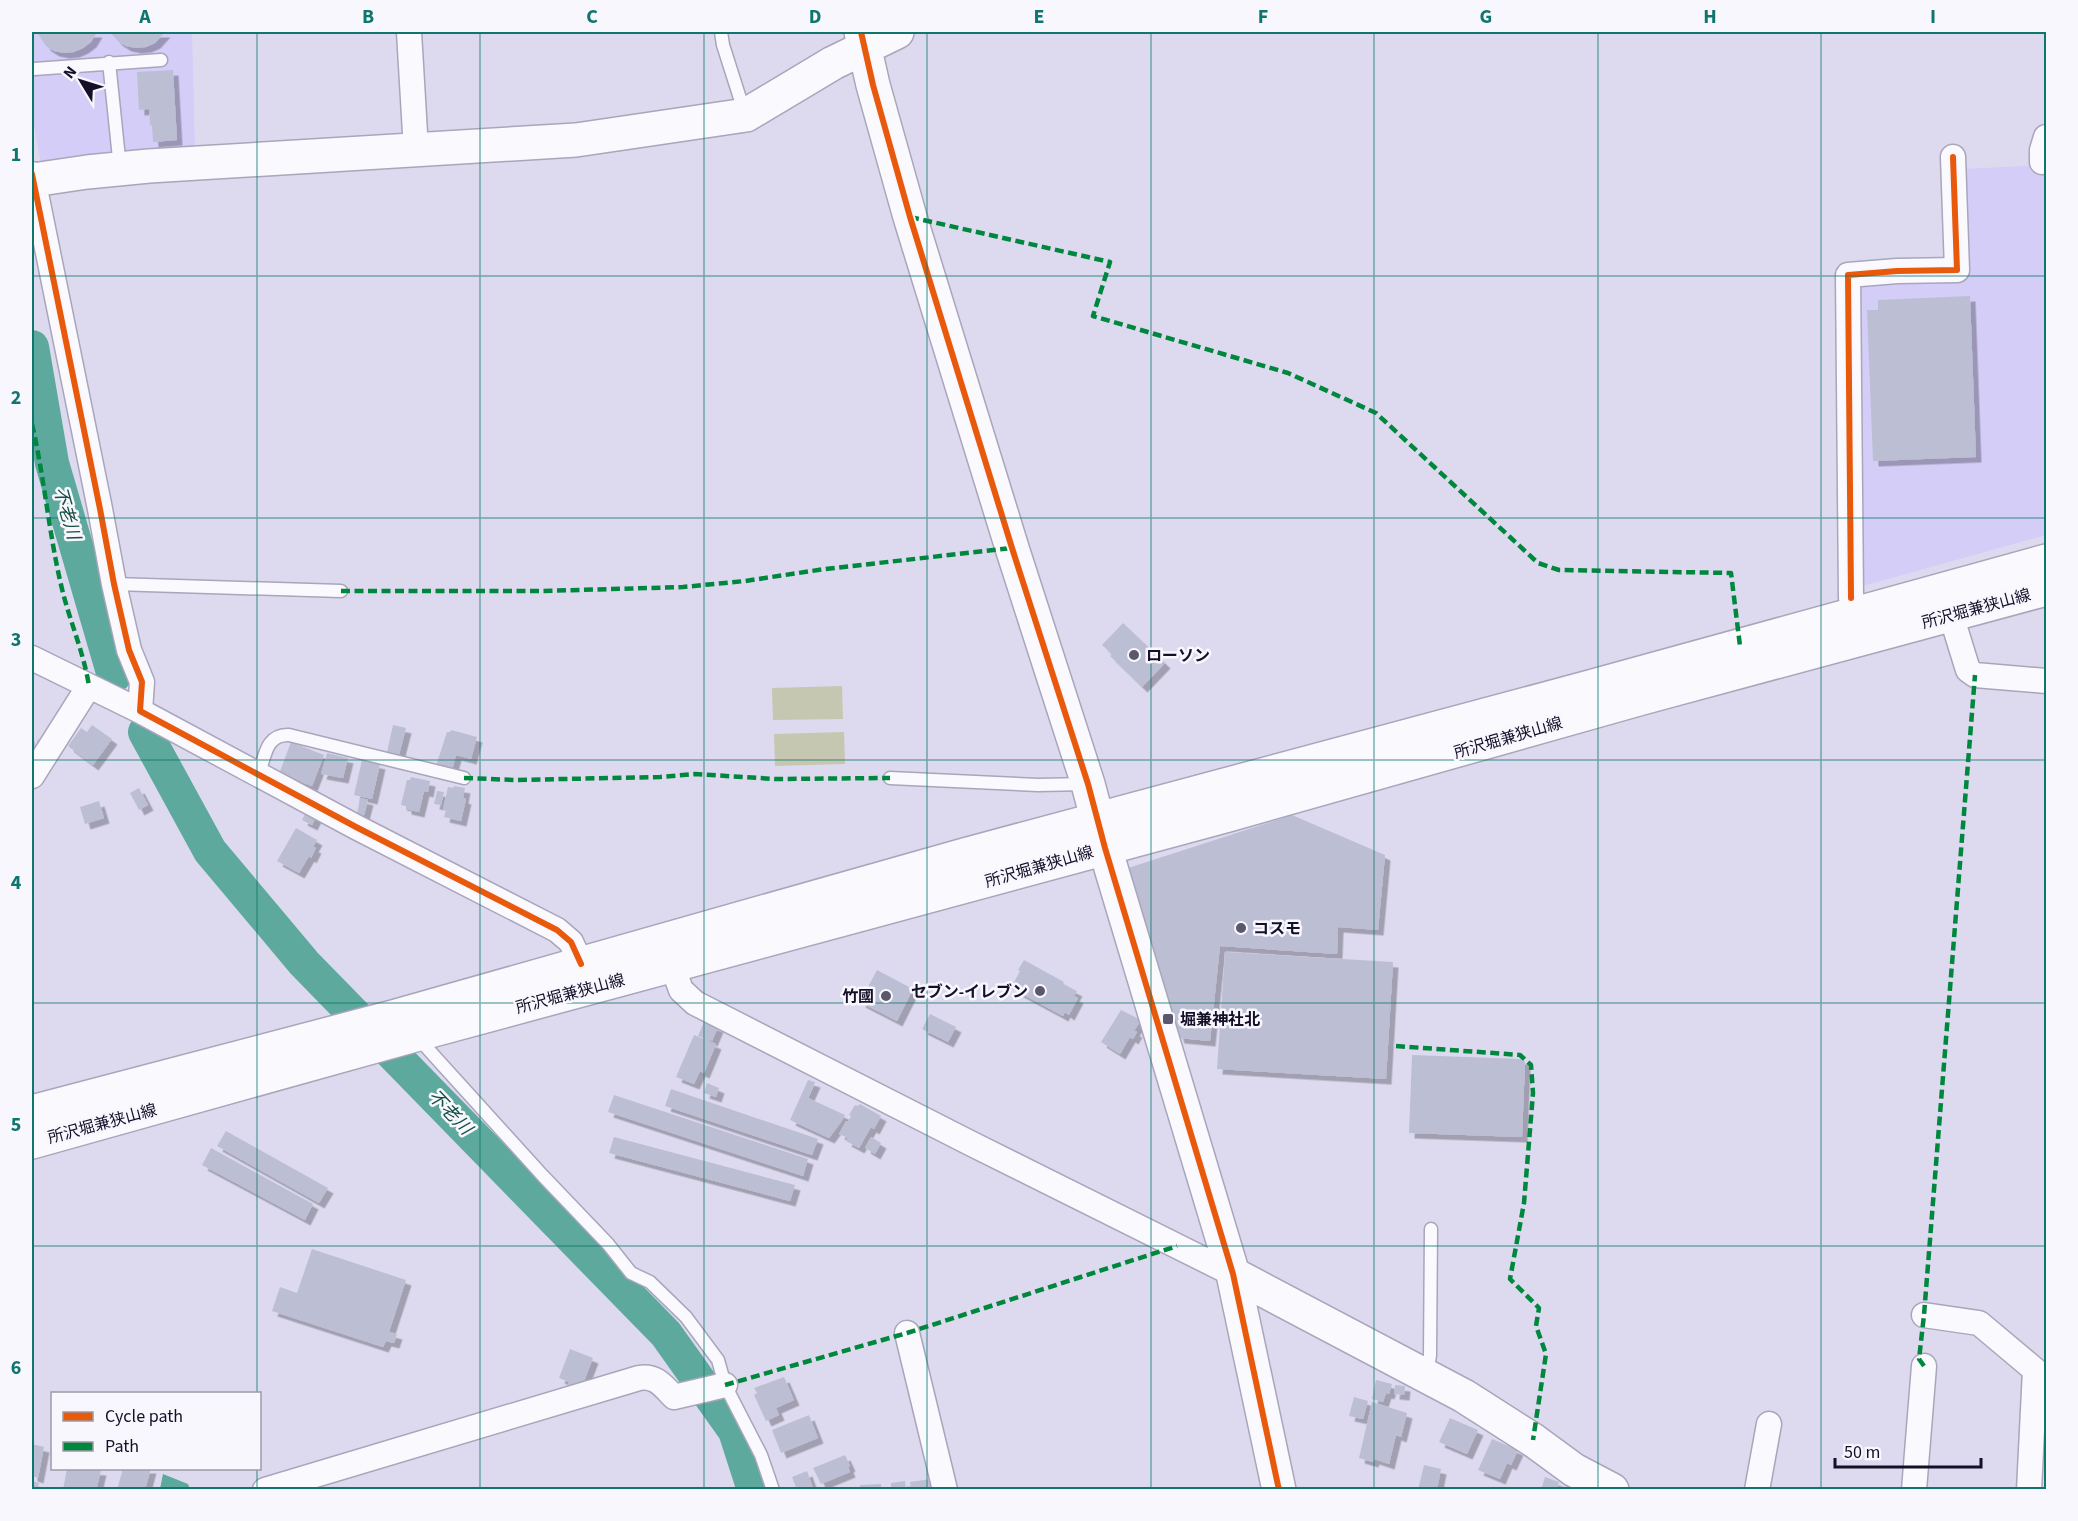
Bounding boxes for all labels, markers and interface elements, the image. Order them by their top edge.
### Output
text: A [138,3,151,31]
text: B [362,3,374,31]
text: C [586,3,598,31]
text: D [809,3,821,31]
text: E [1034,3,1044,31]
text: F [1258,3,1268,31]
text: G [1480,3,1492,31]
text: H [1703,3,1717,31]
text: I [1930,3,1936,31]
north arrow [51,51,111,111]
text: N [58,61,82,83]
text: 1 [11,141,21,169]
text: 2 [11,384,21,412]
water label: 不老川 [47,484,87,544]
street label: 所沢堀兼狭山線 [1919,584,2033,634]
text: 3 [11,626,21,654]
place label: ローソン [1146,645,1210,667]
marker: ローソン [1127,648,1141,662]
street label: 所沢堀兼狭山線 [1451,712,1565,764]
street label: 所沢堀兼狭山線 [982,841,1096,893]
text: 4 [11,869,22,897]
place label: コスモ [1253,918,1301,940]
marker: コスモ [1234,921,1248,935]
street label: 所沢堀兼狭山線 [513,969,627,1019]
place label: セブン-イレブン [911,981,1028,1003]
marker: セブン-イレブン [1033,984,1047,998]
place label: 竹國 [842,986,874,1008]
marker: 竹國 [879,989,893,1003]
place label: 堀兼神社北 [1180,1009,1260,1031]
marker: 堀兼神社北 [1161,1012,1175,1026]
water label: 不老川 [422,1084,479,1142]
street label: 所沢堀兼狭山線 [45,1099,159,1149]
text: 5 [11,1111,21,1139]
text: 6 [11,1354,21,1382]
legend [51,1392,261,1470]
text: Cycle path [105,1404,183,1429]
scale bar [1835,1431,1980,1469]
text: Path [105,1434,139,1459]
text: 50 m [1844,1440,1880,1465]

